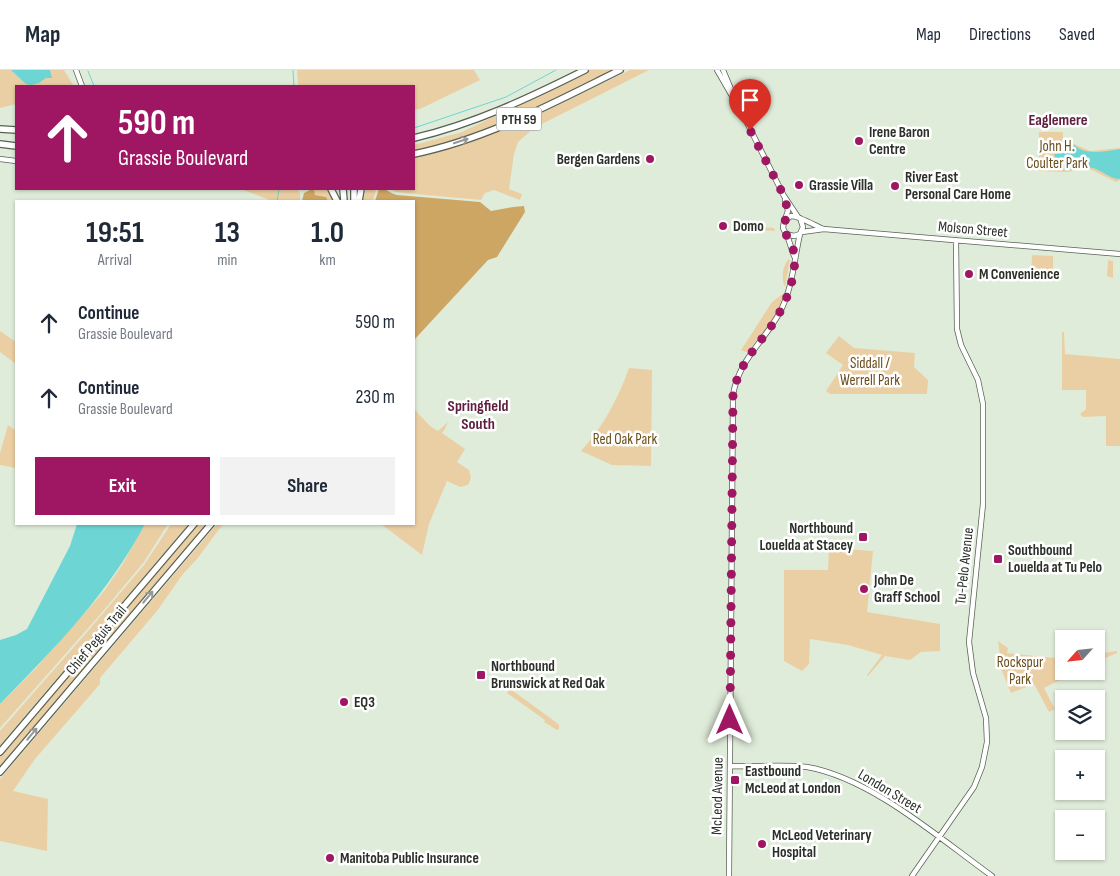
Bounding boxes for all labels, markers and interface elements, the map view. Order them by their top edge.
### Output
text: Map [25,20,60,49]
text: Map [916,24,941,45]
text: Directions [969,24,1031,45]
text: Saved [1059,24,1095,45]
pin [729,79,771,130]
icon: arrive [736,86,764,114]
text: 590 m [118,102,195,145]
icon: ahead [35,105,100,170]
road number: PTH 59 [496,108,542,131]
district label: Eaglemere [1028,111,1088,130]
place label: Irene Baron Centre [869,123,930,159]
marker: Irene Baron Centre [853,135,865,147]
one-way arrow [452,136,468,146]
park label: John H. Coulter Park [1026,137,1088,173]
text: Grassie Boulevard [118,145,248,172]
place label: Bergen Gardens [557,150,640,169]
marker: Bergen Gardens [644,153,656,165]
place label: River East Personal Care Home [905,168,1011,204]
place label: Grassie Villa [809,176,873,195]
marker: Grassie Villa [793,179,805,191]
marker: River East Personal Care Home [889,180,901,192]
text: 19:51 [86,215,144,251]
text: 13 [215,215,240,251]
text: 1.0 [311,215,344,251]
place label: Domo [733,217,764,236]
street label: Molson Street [937,217,1009,242]
marker: Domo [717,220,729,232]
text: Arrival [98,251,132,270]
text: min [217,251,237,270]
text: km [319,251,336,270]
place label: M Convenience [979,265,1060,284]
marker: M Convenience [963,268,975,280]
text: Continue [78,302,139,325]
icon: ahead [35,309,63,337]
text: 590 m [355,311,395,334]
text: Grassie Boulevard [78,325,173,344]
park label: Siddall / Werrell Park [840,354,900,390]
text: Continue [78,377,139,400]
icon: ahead [35,384,63,412]
text: 230 m [355,386,395,409]
district label: Springfield South [448,397,508,434]
text: Grassie Boulevard [78,400,173,419]
park label: Red Oak Park [593,430,658,449]
button: Exit [35,457,210,515]
button: Share [220,457,395,515]
place label: Northbound Louelda at Stacey [760,519,854,555]
street label: Tu-Pelo Avenue [951,527,978,605]
marker: Northbound Louelda at Stacey [857,531,869,543]
place label: Southbound Louelda at Tu Pelo [1008,541,1102,577]
marker: Southbound Louelda at Tu Pelo [992,553,1004,565]
place label: John De Graff School [873,571,940,607]
marker: John De Graff School [858,583,870,595]
one-way arrow [143,591,154,604]
street label: Chief Peguis Trail [62,602,131,679]
north arrow [1055,630,1105,680]
map controls [1055,630,1105,860]
park label: Rockspur Park [997,653,1044,689]
place label: Northbound Brunswick at Red Oak [491,657,606,693]
marker: Northbound Brunswick at Red Oak [475,669,487,681]
button: layers [1055,690,1105,740]
place label: EQ3 [354,693,375,712]
position arrow [703,693,755,745]
marker: EQ3 [338,696,350,708]
one-way arrow [26,728,37,741]
button: + [1055,750,1105,800]
street label: McLeod Avenue [707,757,728,835]
place label: Eastbound McLeod at London [745,762,841,798]
street label: London Street [854,765,925,818]
marker: Eastbound McLeod at London [729,774,741,786]
button: − [1055,810,1105,860]
place label: McLeod Veterinary Hospital [772,826,872,862]
marker: McLeod Veterinary Hospital [756,838,768,850]
place label: Manitoba Public Insurance [340,849,479,868]
marker: Manitoba Public Insurance [324,852,336,864]

